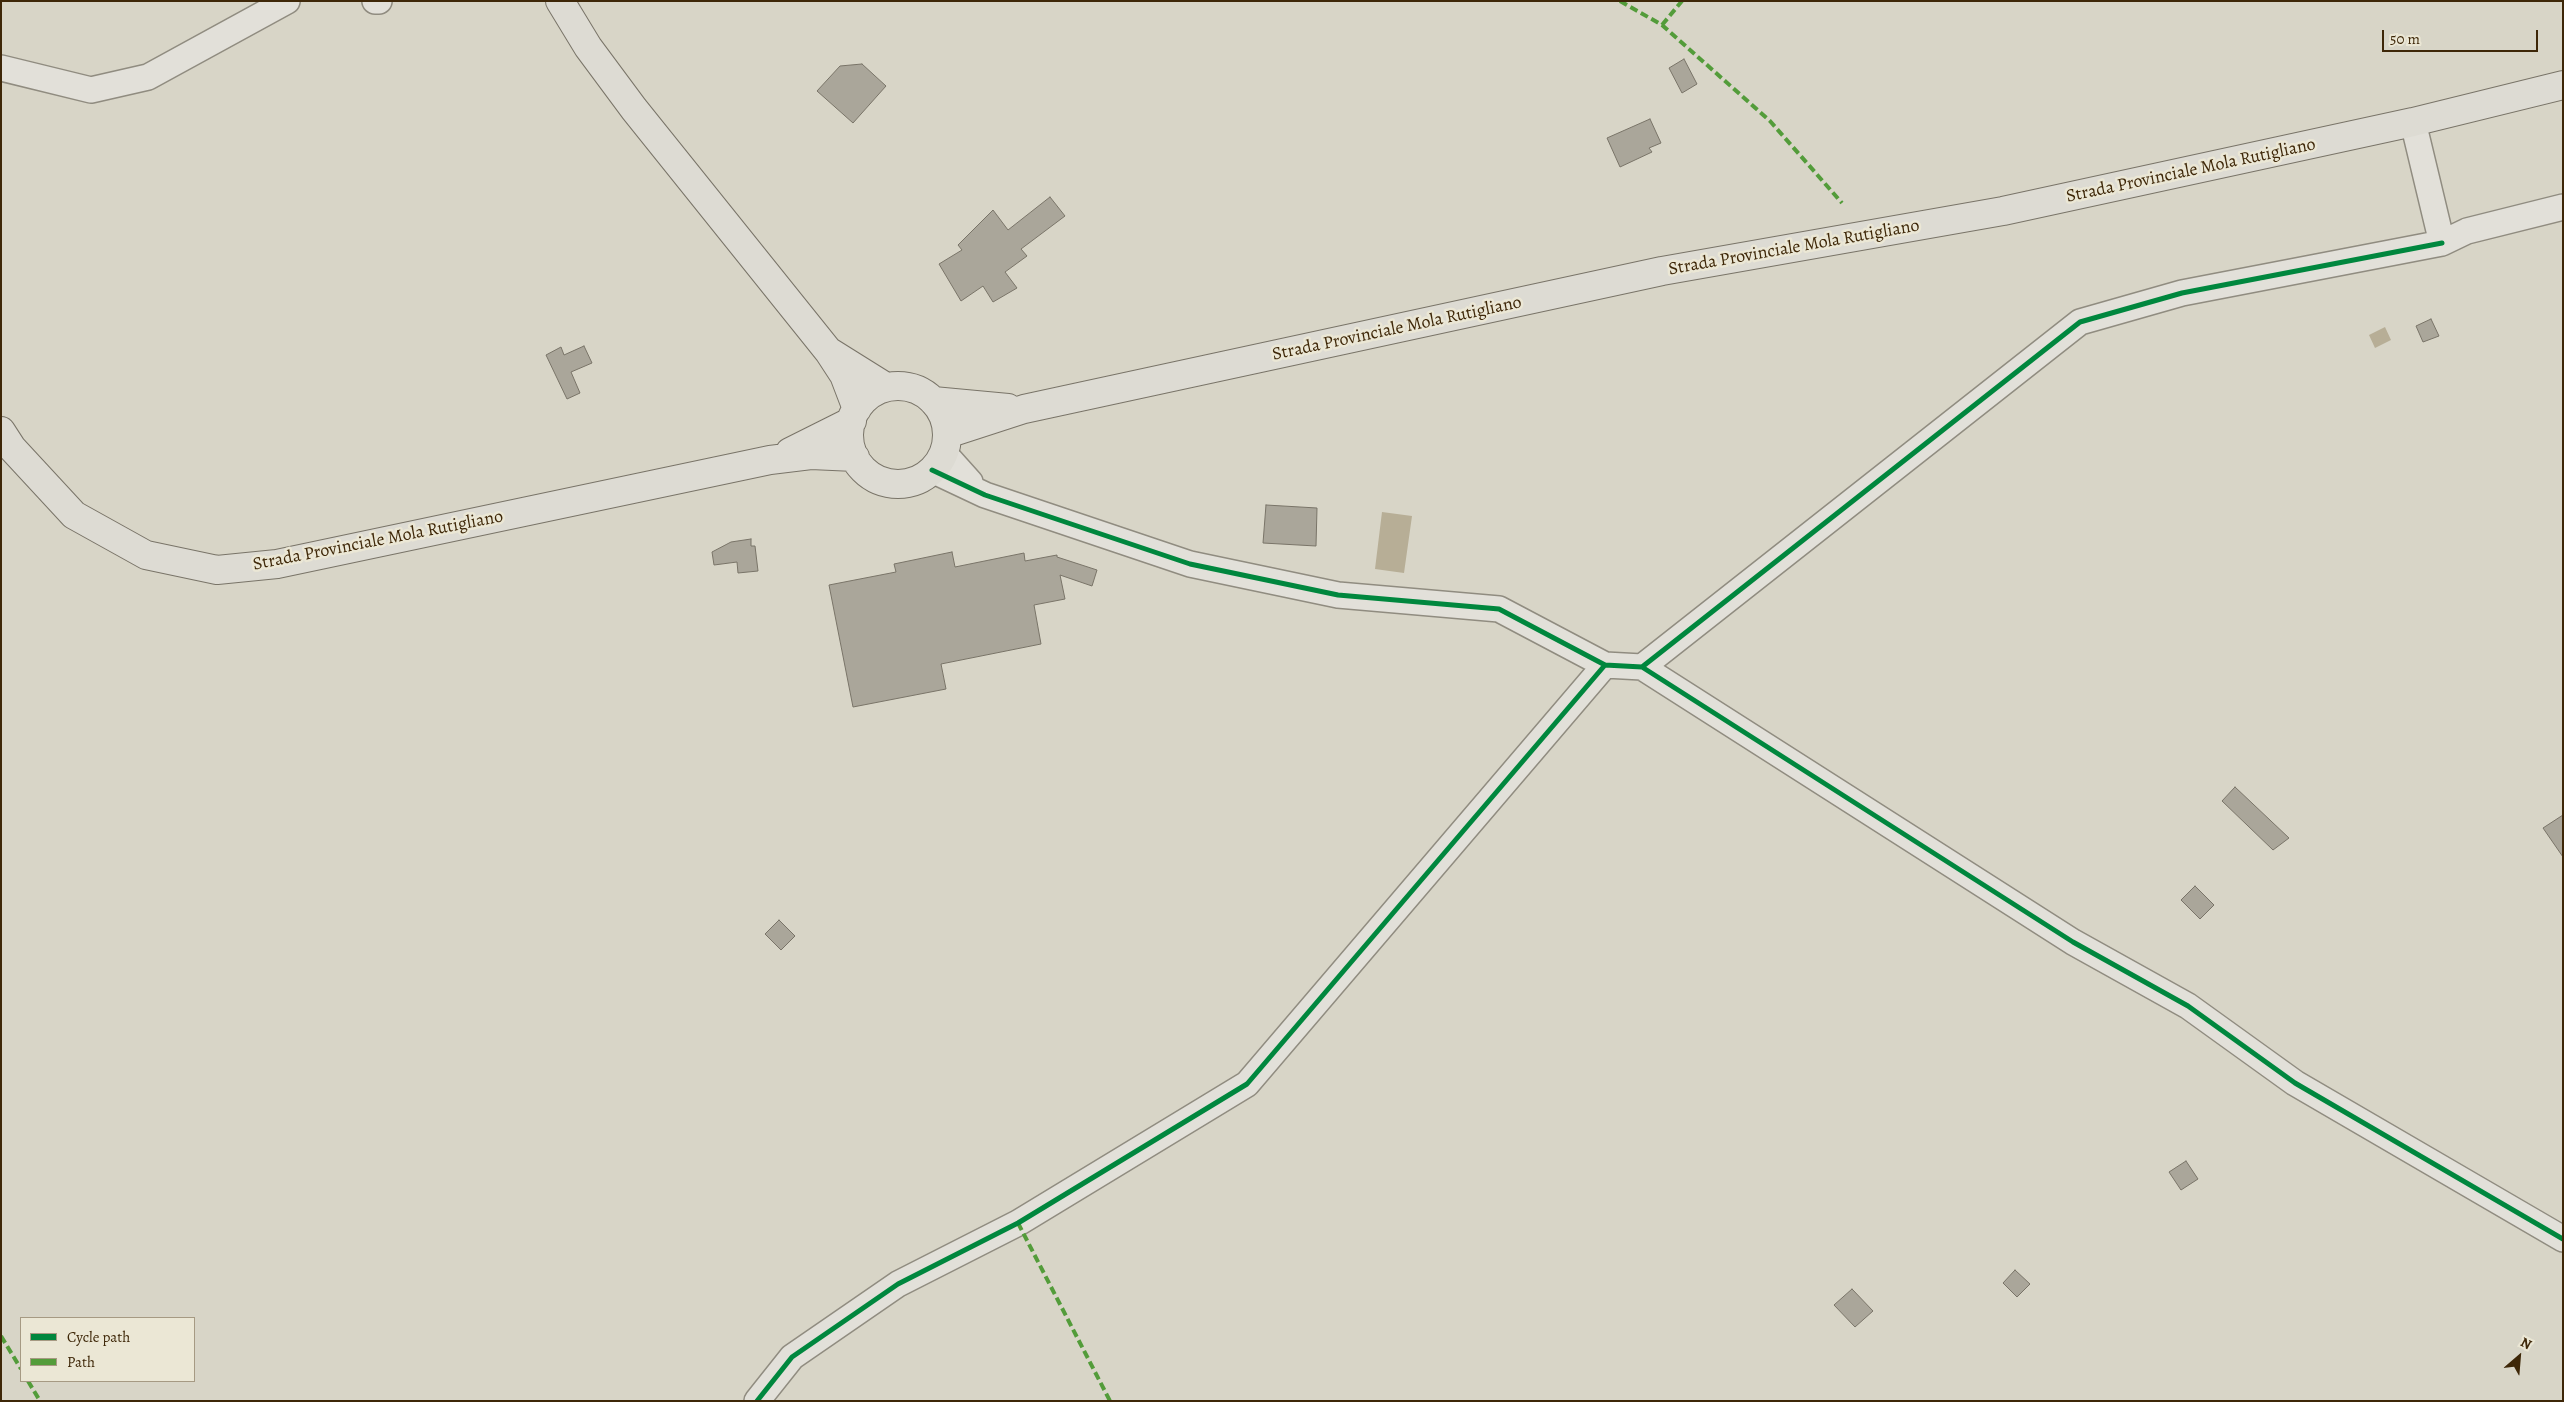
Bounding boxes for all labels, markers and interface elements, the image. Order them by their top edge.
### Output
scale bar [2384,20,2540,52]
text: 50 m [2390,29,2420,49]
street label: Strada Provinciale Mola Rutigliano [2064,134,2318,208]
street label: Strada Provinciale Mola Rutigliano [1667,215,1921,281]
street label: Strada Provinciale Mola Rutigliano [1270,292,1524,366]
street label: Strada Provinciale Mola Rutigliano [251,506,505,576]
legend [20,1317,195,1382]
text: Cycle path [67,1327,130,1347]
north arrow [2494,1332,2544,1382]
text: N [2517,1332,2535,1354]
text: Path [67,1352,95,1372]

